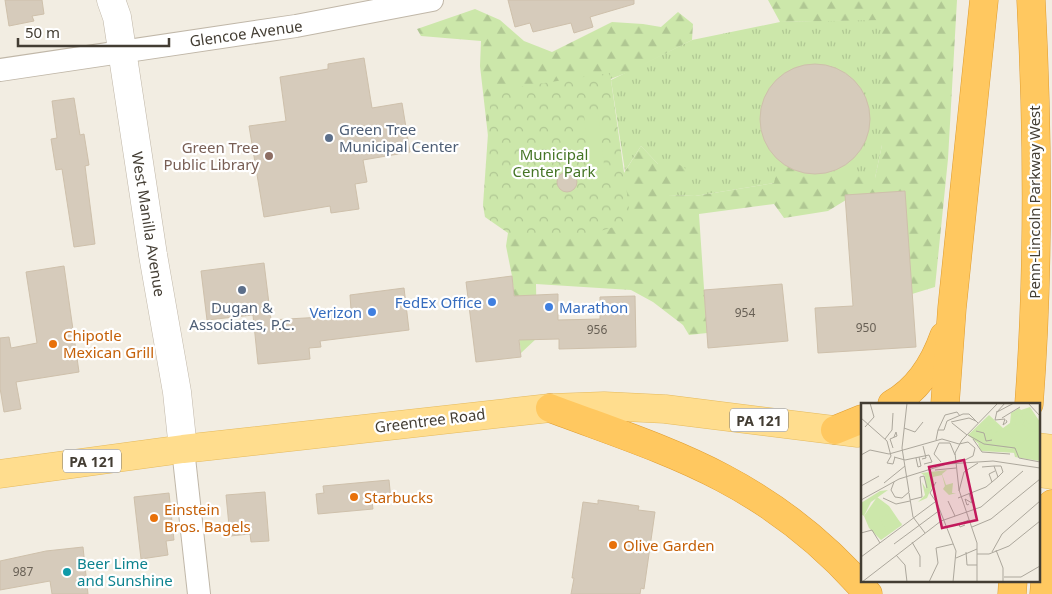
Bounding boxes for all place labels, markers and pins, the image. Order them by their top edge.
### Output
place label: Green Tree Municipal Center [339,119,459,156]
marker: Green Tree Municipal Center [323,132,335,144]
place label: Green Tree Public Library [163,137,259,174]
marker: Green Tree Public Library [263,150,275,162]
marker: Dugan & Associates, P.C. [236,284,248,296]
place label: FedEx Office [395,292,482,312]
marker: FedEx Office [486,296,498,308]
place label: Dugan & Associates, P.C. [189,297,295,334]
place label: Marathon [559,297,628,317]
marker: Marathon [543,301,555,313]
place label: Verizon [309,302,362,322]
marker: Verizon [366,306,378,318]
place label: Chipotle Mexican Grill [63,325,154,362]
marker: Chipotle Mexican Grill [47,338,59,350]
place label: Starbucks [364,487,433,507]
marker: Starbucks [348,491,360,503]
place label: Einstein Bros. Bagels [164,499,251,536]
marker: Einstein Bros. Bagels [148,512,160,524]
place label: Olive Garden [623,535,715,555]
marker: Olive Garden [607,539,619,551]
place label: Beer Lime and Sunshine [77,553,173,590]
marker: Beer Lime and Sunshine [61,566,73,578]

